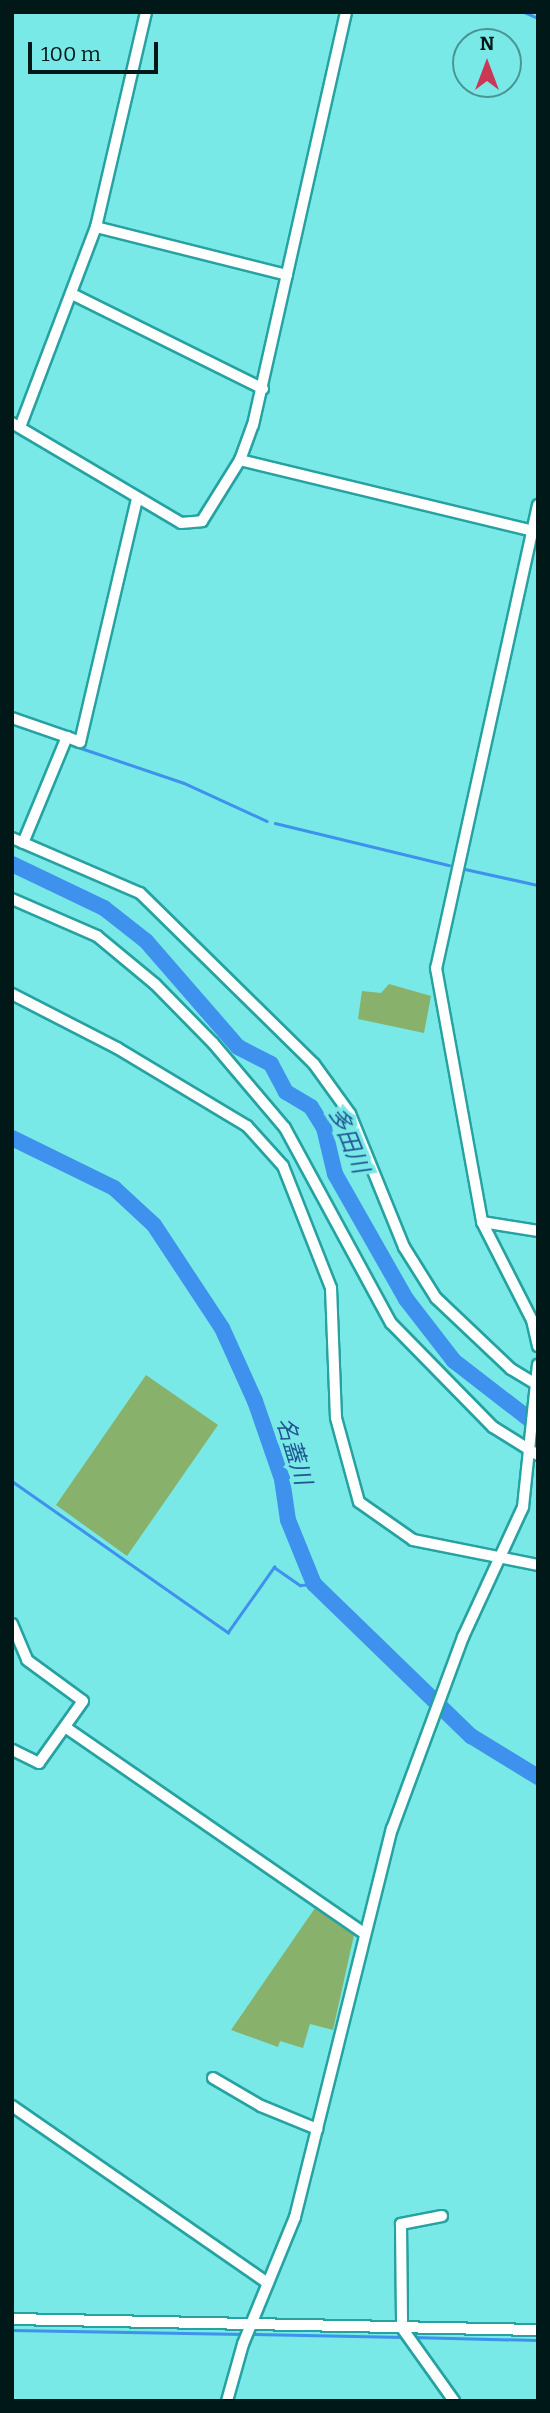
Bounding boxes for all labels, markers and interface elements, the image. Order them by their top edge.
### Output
scale bar [32,28,161,72]
north arrow [452,28,522,98]
text: N [480,32,494,55]
text: 100 m [41,41,101,67]
water label: 多田川 [323,1103,375,1177]
water label: 名蓋川 [271,1414,317,1488]

